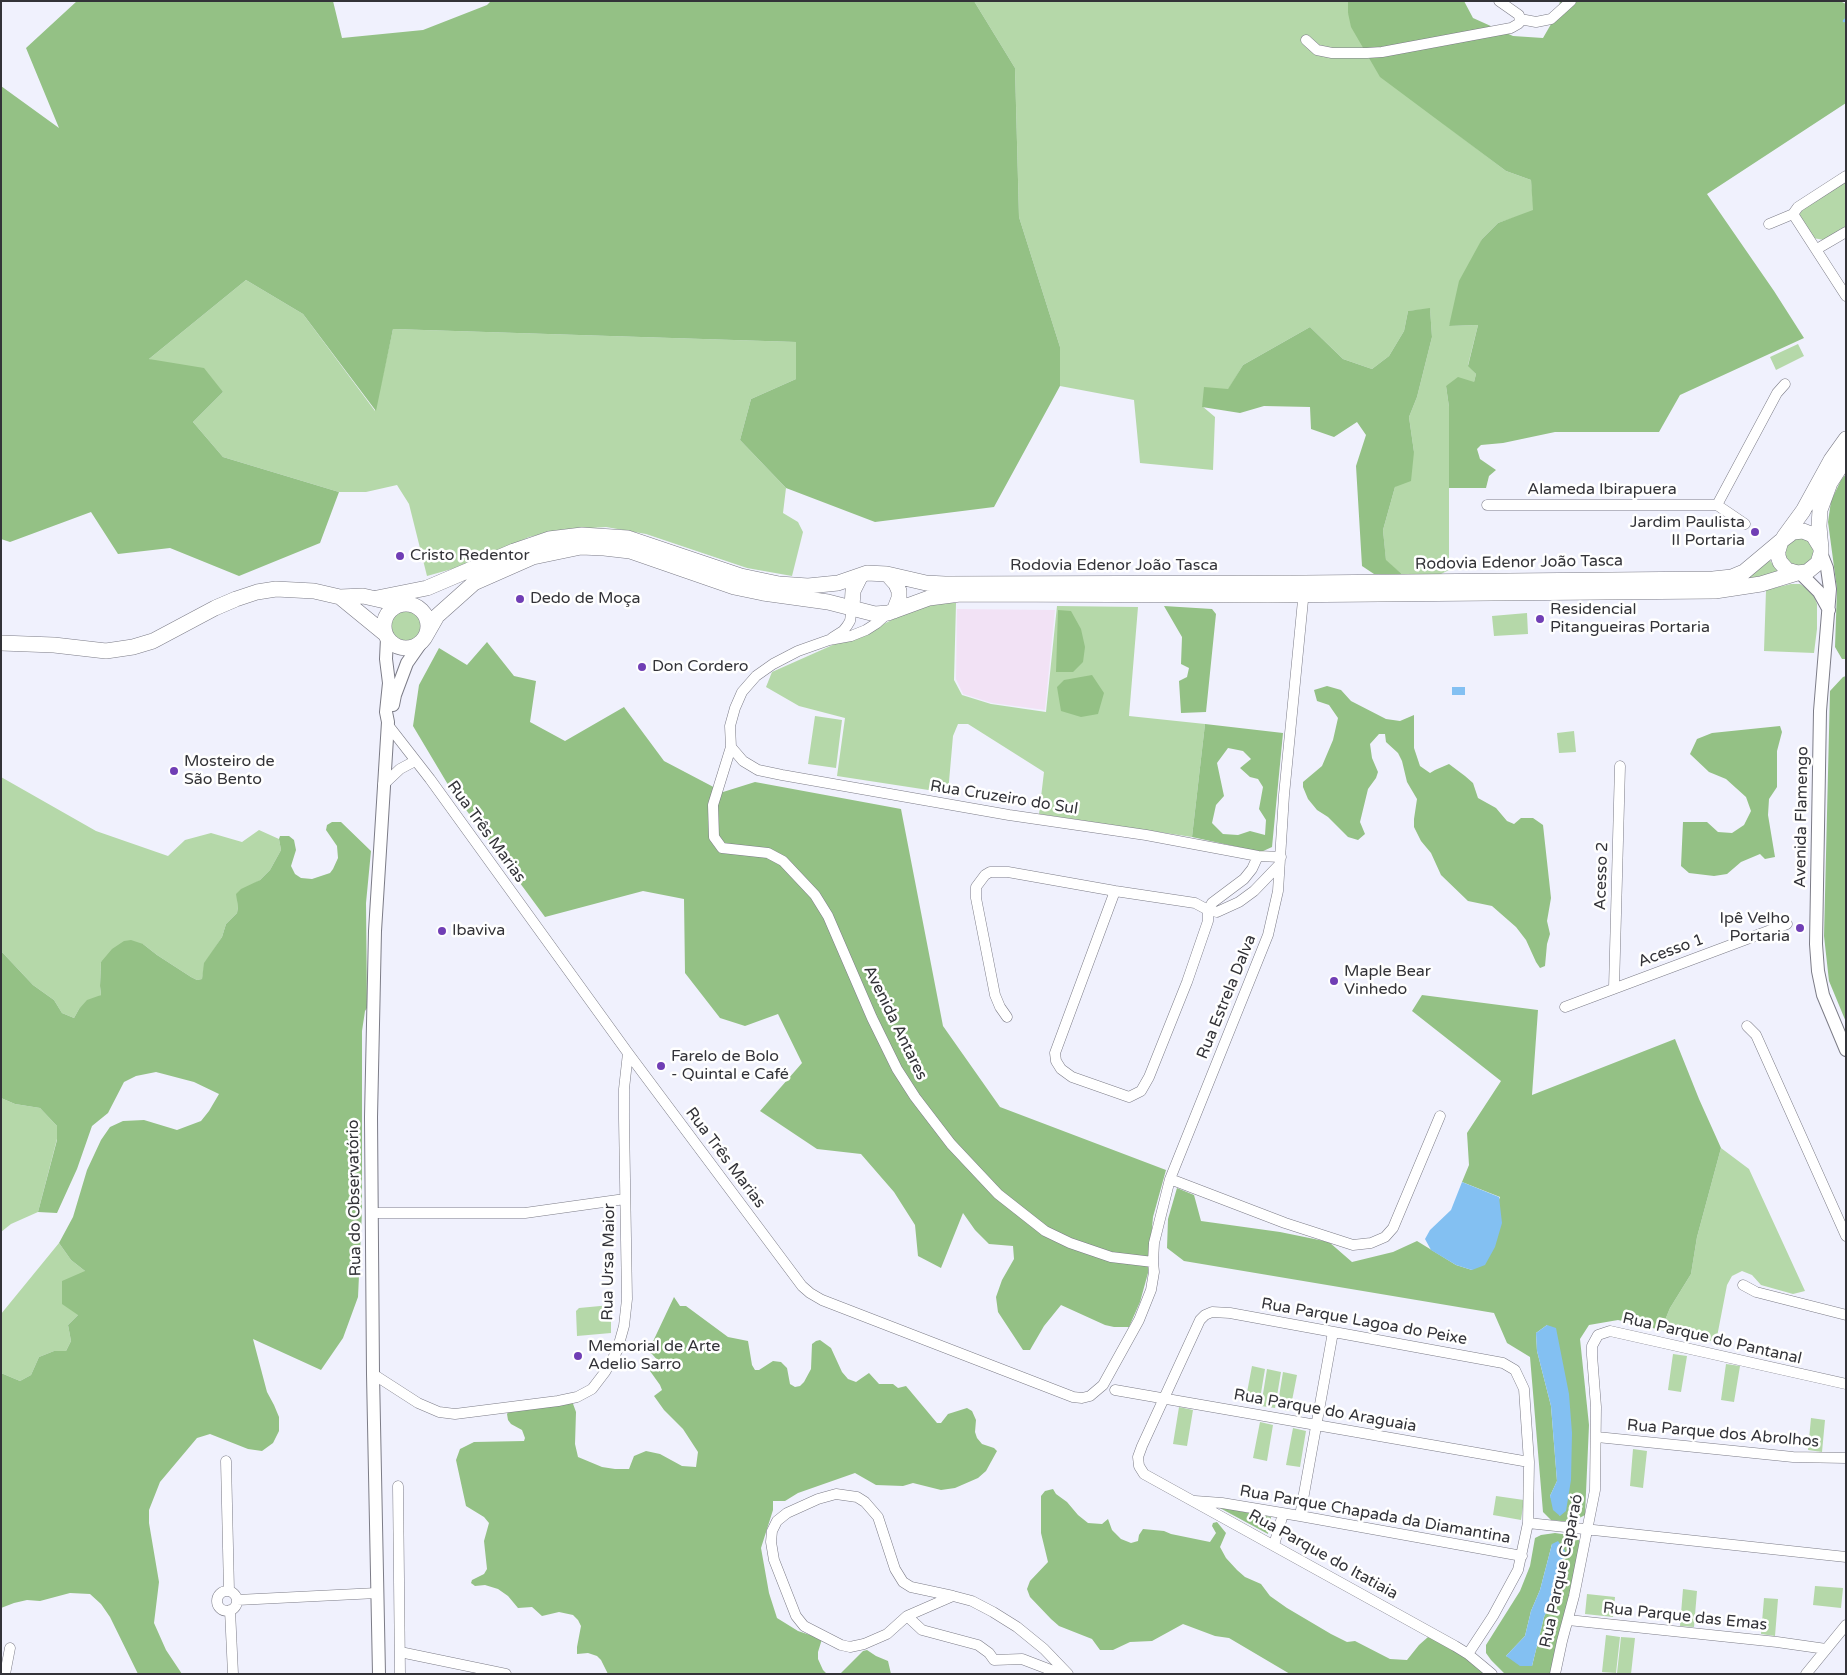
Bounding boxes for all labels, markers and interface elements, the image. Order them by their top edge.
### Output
street label: Alameda Ibirapuera [1527,480,1677,500]
place label: Jardim Paulista II Portaria [1630,513,1745,551]
marker: Jardim Paulista II Portaria [1749,526,1761,538]
place label: Cristo Redentor [410,546,530,566]
marker: Cristo Redentor [394,550,406,562]
street label: Rodovia Edenor João Tasca [1415,552,1623,574]
street label: Rodovia Edenor João Tasca [1010,556,1218,576]
place label: Dedo de Moça [530,589,641,609]
marker: Dedo de Moça [514,593,526,605]
place label: Residencial Pitangueiras Portaria [1550,600,1710,638]
marker: Residencial Pitangueiras Portaria [1534,613,1546,625]
place label: Don Cordero [652,657,749,677]
marker: Don Cordero [636,661,648,673]
street label: Avenida Flamengo [1791,746,1813,888]
place label: Mosteiro de São Bento [184,752,275,790]
marker: Mosteiro de São Bento [168,765,180,777]
street label: Rua Três Marias [443,777,529,887]
street label: Rua Cruzeiro do Sul [929,777,1079,819]
street label: Acesso 2 [1591,841,1613,911]
place label: Ipê Velho Portaria [1720,909,1790,947]
place label: Ibaviva [452,921,505,941]
marker: Ipê Velho Portaria [1794,922,1806,934]
marker: Ibaviva [436,925,448,937]
street label: Acesso 1 [1636,930,1706,972]
street label: Rua Estrela Dalva [1193,932,1261,1062]
place label: Maple Bear Vinhedo [1344,962,1431,1000]
street label: Avenida Antares [859,963,931,1083]
marker: Maple Bear Vinhedo [1328,975,1340,987]
place label: Farelo de Bolo - Quintal e Café [671,1047,789,1085]
marker: Farelo de Bolo - Quintal e Café [655,1060,667,1072]
street label: Rua Três Marias [681,1104,769,1212]
street label: Rua do Observatório [344,1119,366,1277]
street label: Rua Ursa Maior [598,1203,620,1321]
street label: Rua Parque Lagoa do Peixe [1260,1294,1468,1350]
street label: Rua Parque do Pantanal [1621,1309,1803,1369]
place label: Memorial de Arte Adelio Sarro [588,1337,720,1375]
marker: Memorial de Arte Adelio Sarro [572,1350,584,1362]
street label: Rua Parque do Araguaia [1232,1385,1418,1437]
street label: Rua Parque dos Abrolhos [1626,1416,1820,1452]
street label: Rua Parque Chapada da Diamantina [1238,1482,1512,1548]
street label: Rua Parque Caparaó [1536,1492,1588,1650]
street label: Rua Parque do Itatiaia [1245,1506,1401,1604]
street label: Rua Parque das Emas [1602,1599,1768,1635]

